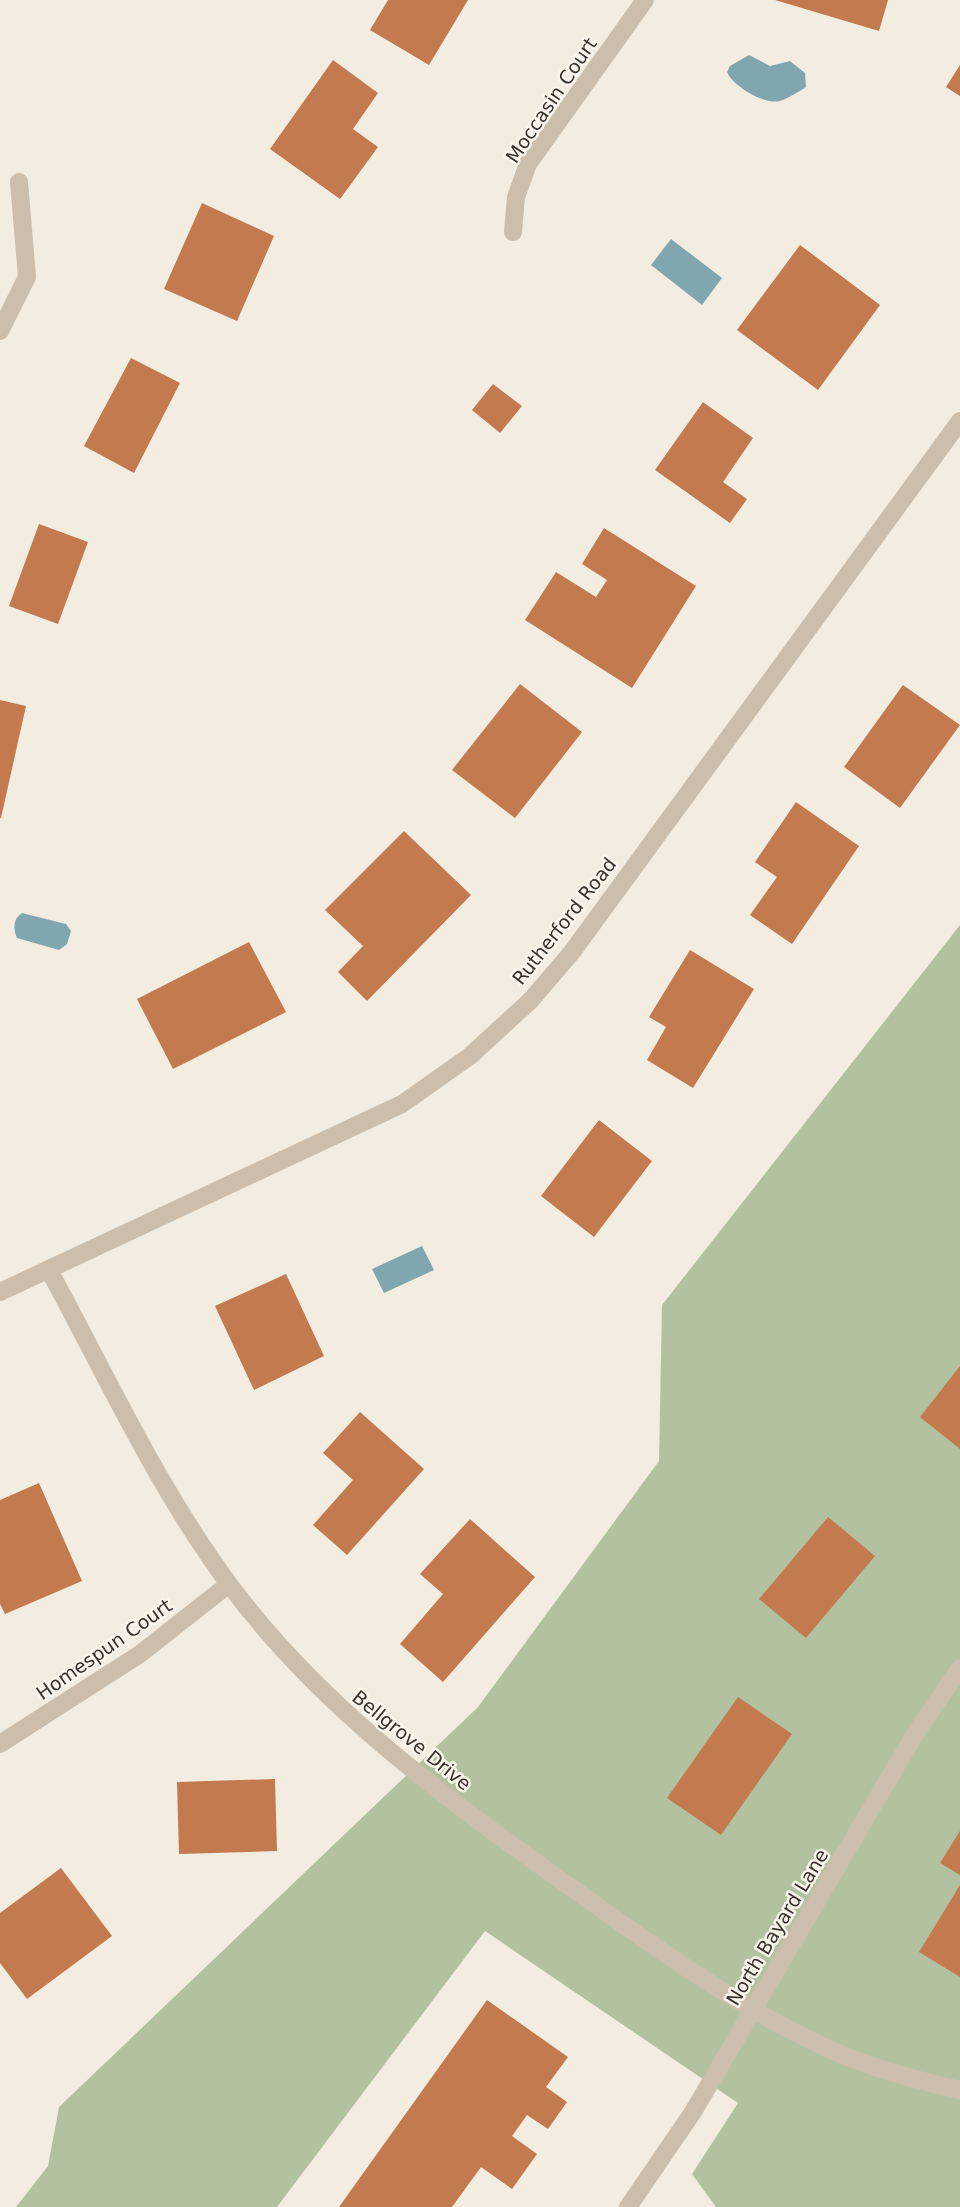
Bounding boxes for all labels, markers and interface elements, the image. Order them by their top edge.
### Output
street label: Moccasin Court [501,33,601,167]
street label: Rutherford Road [508,853,620,989]
street label: Homespun Court [32,1594,176,1704]
street label: Bellgrove Drive [348,1686,476,1794]
street label: North Bayard Lane [722,1845,832,2009]

